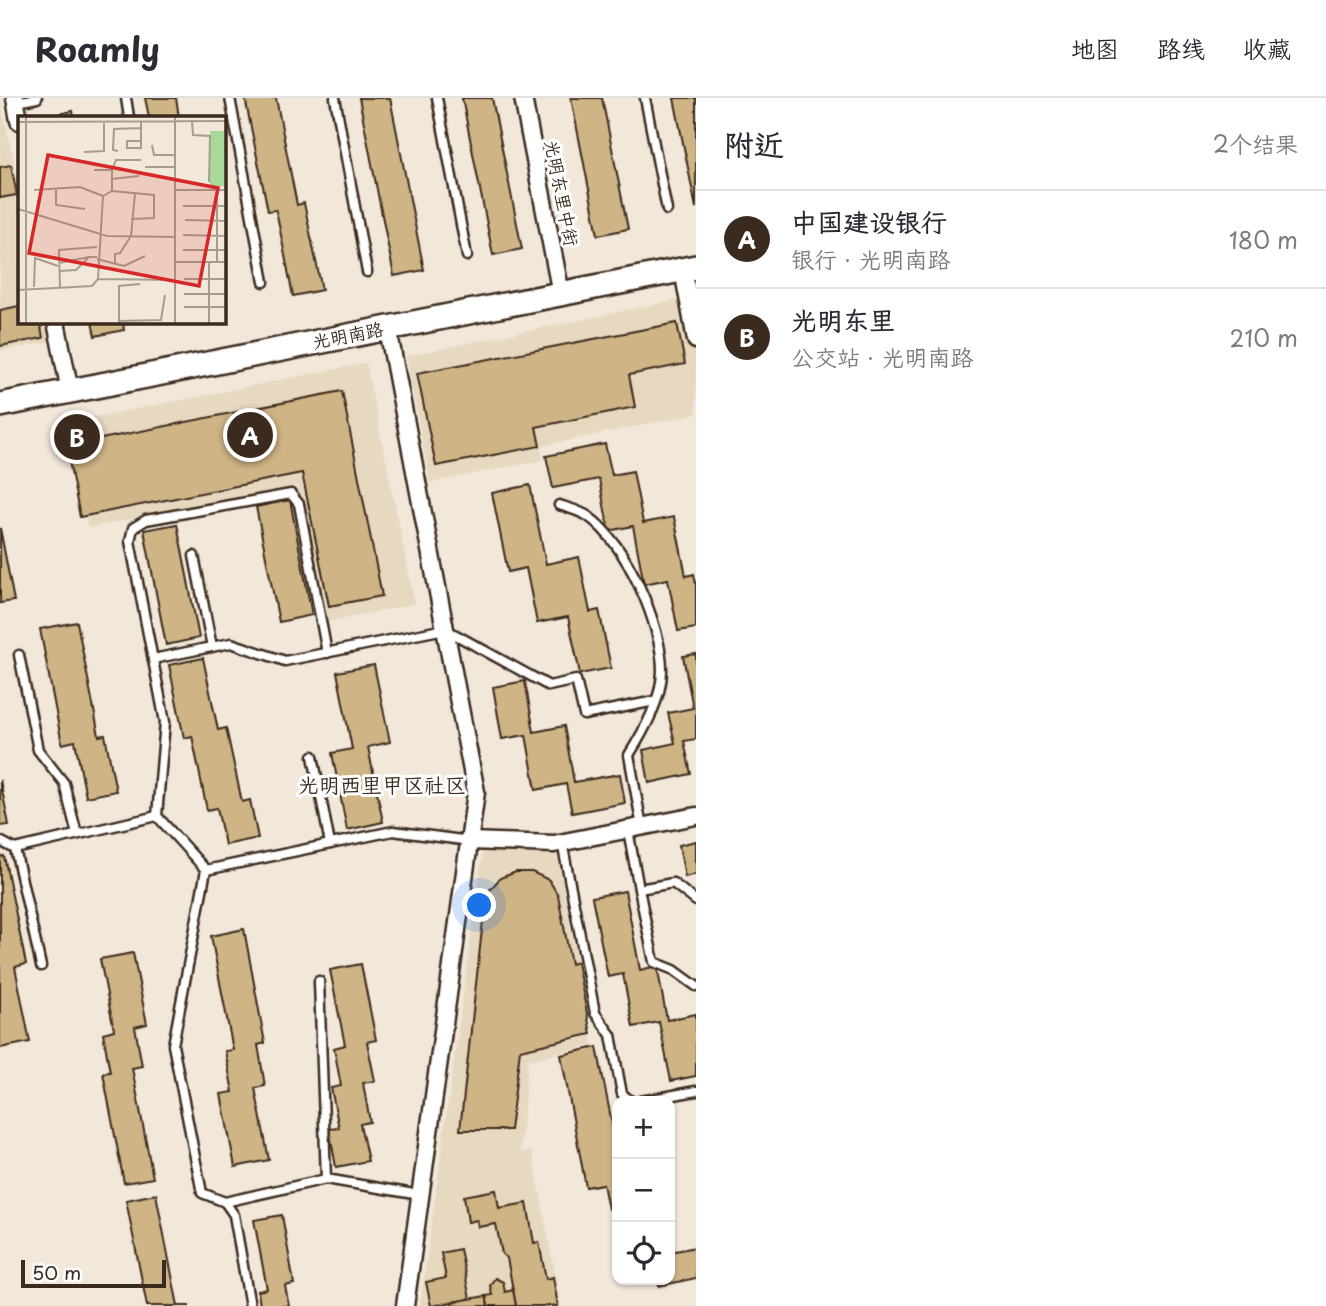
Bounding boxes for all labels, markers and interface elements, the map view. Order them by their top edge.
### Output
text: Roamly [35,23,160,73]
text: 地图 [1071,30,1119,66]
text: 路线 [1157,30,1205,66]
text: 收藏 [1243,30,1291,66]
inset map [18,116,226,324]
text: 附近 [724,121,784,166]
text: 2个结果 [1213,126,1298,161]
street label: 光明东里中街 [539,137,586,248]
text: 中国建设银行 [791,202,947,241]
text: A [738,222,756,257]
text: 180 m [1229,222,1298,257]
text: 银行 · 光明南路 [791,241,951,276]
text: 光明东里 [791,300,895,339]
street label: 光明南路 [310,314,386,355]
text: B [739,320,755,355]
text: 210 m [1230,320,1298,355]
text: 公交站 · 光明南路 [791,339,974,374]
pin: A [227,409,273,461]
pin: B [54,411,100,463]
district label: 光明西里甲区社区 [298,768,466,800]
your location [462,888,496,922]
map controls [612,1096,675,1285]
button: + [612,1096,675,1159]
button: − [612,1159,675,1222]
button: locate [612,1222,675,1285]
scale bar [21,1257,166,1289]
text: 50 m [32,1258,81,1286]

